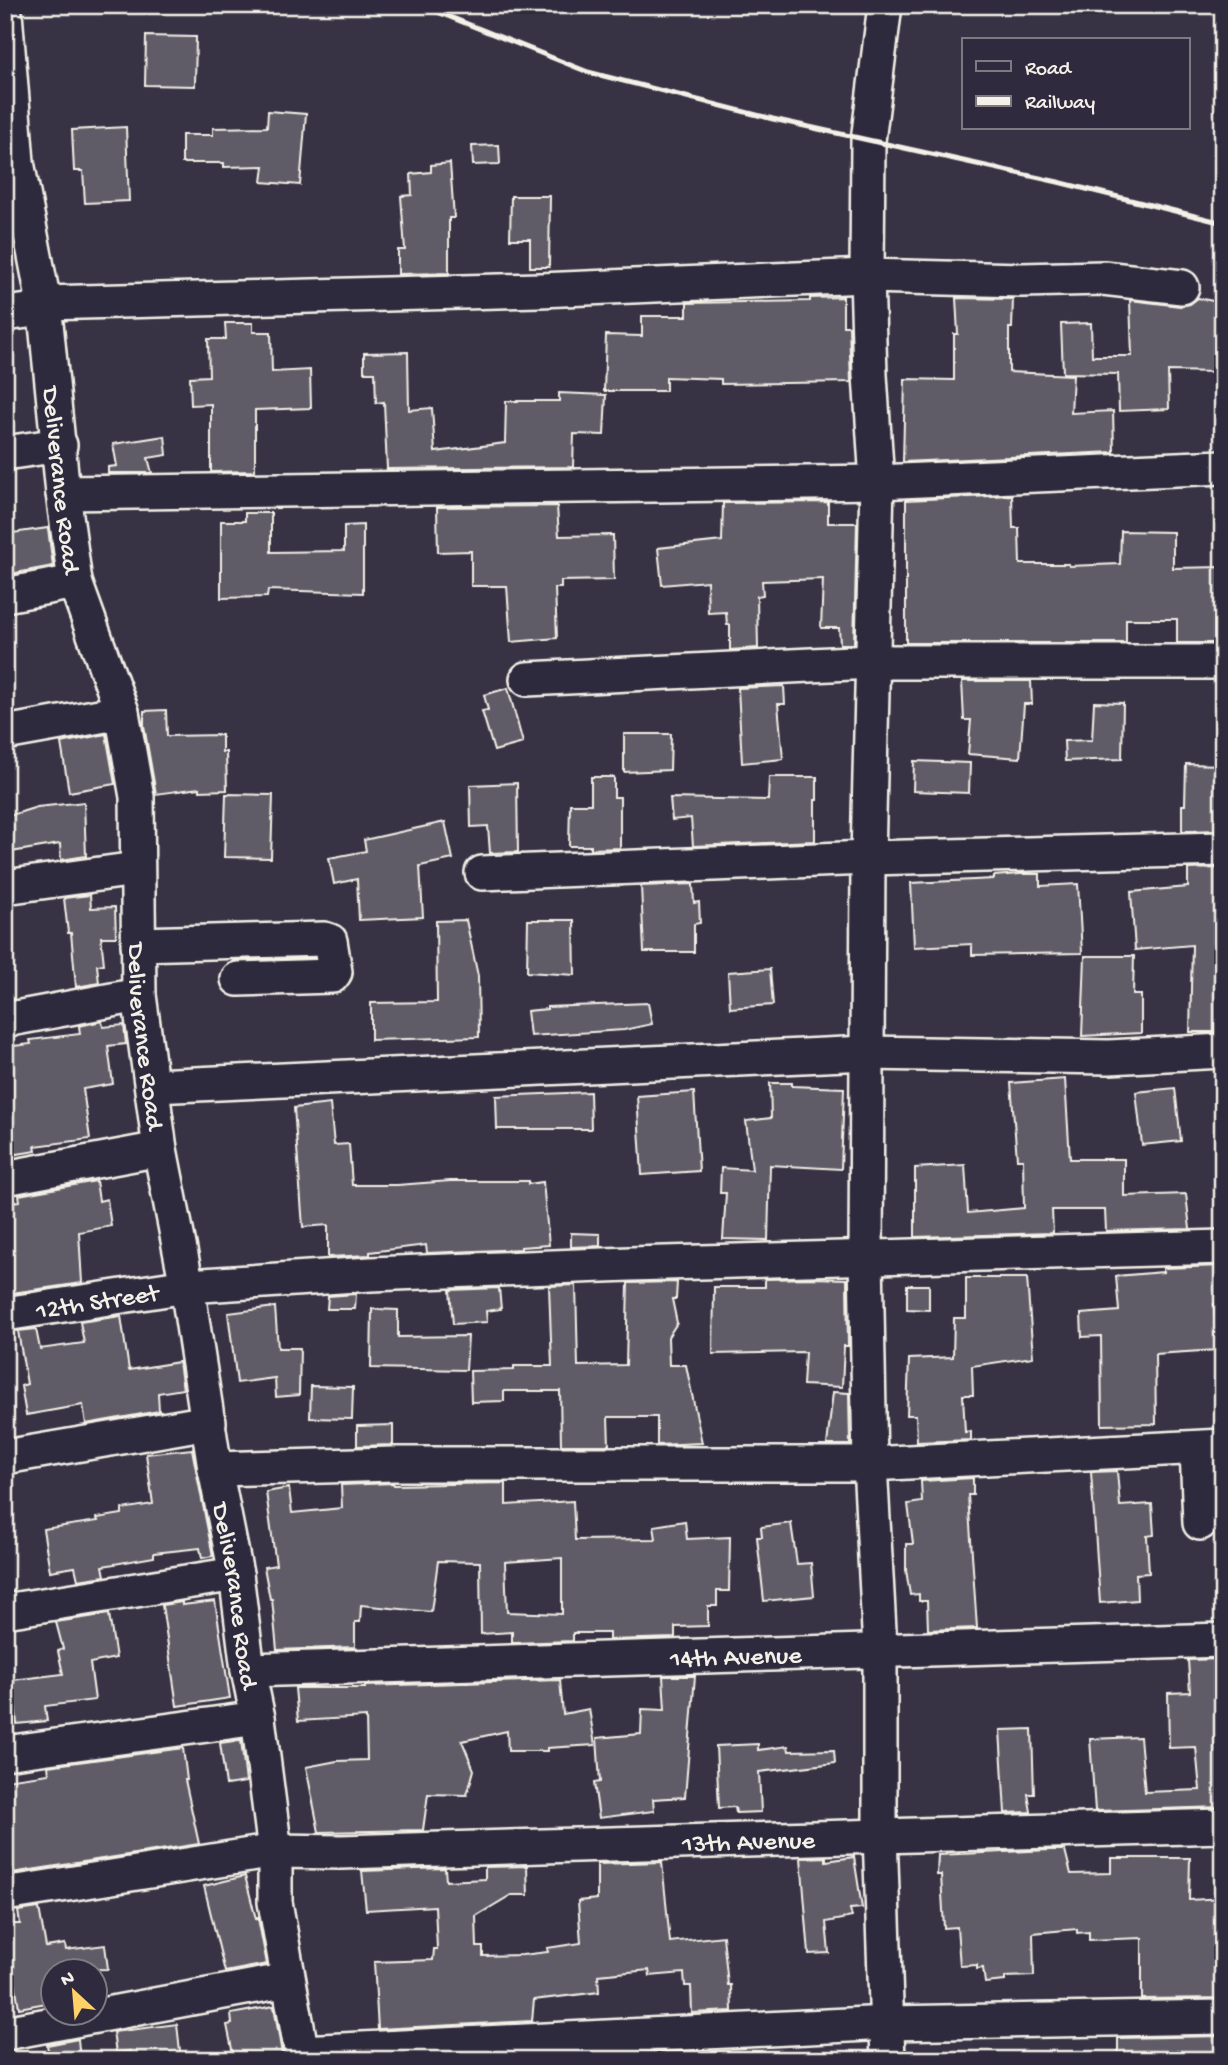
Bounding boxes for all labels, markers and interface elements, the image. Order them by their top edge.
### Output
legend [962,38,1190,130]
text: Road [1025,58,1073,83]
text: Railway [1025,92,1095,117]
street label: Deliverance Road [32,384,85,578]
street label: Deliverance Road [118,941,168,1134]
street label: 12th Street [33,1279,163,1329]
street label: Deliverance Road [202,1499,263,1694]
street label: 14th Avenue [669,1642,803,1677]
street label: 13th Avenue [681,1827,816,1862]
north arrow [38,1956,108,2026]
text: N [57,1967,79,1993]

